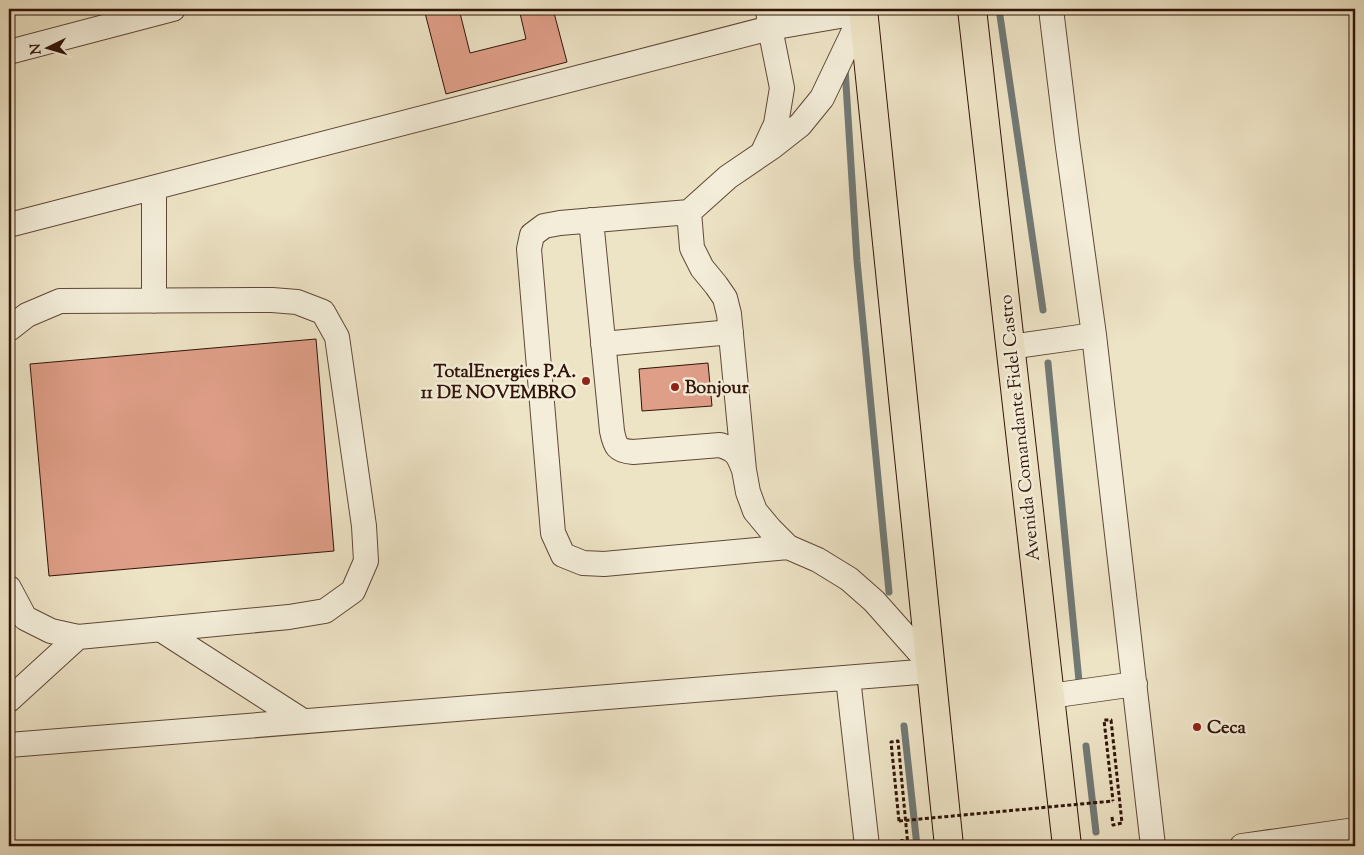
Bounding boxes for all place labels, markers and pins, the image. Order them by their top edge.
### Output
place label: TotalEnergies P.A. 11 DE NOVEMBRO [421,360,576,407]
marker: TotalEnergies P.A. 11 DE NOVEMBRO [580,375,592,387]
place label: Bonjour [685,376,749,402]
marker: Bonjour [669,381,681,393]
place label: Ceca [1207,716,1247,742]
marker: Ceca [1191,721,1203,733]

